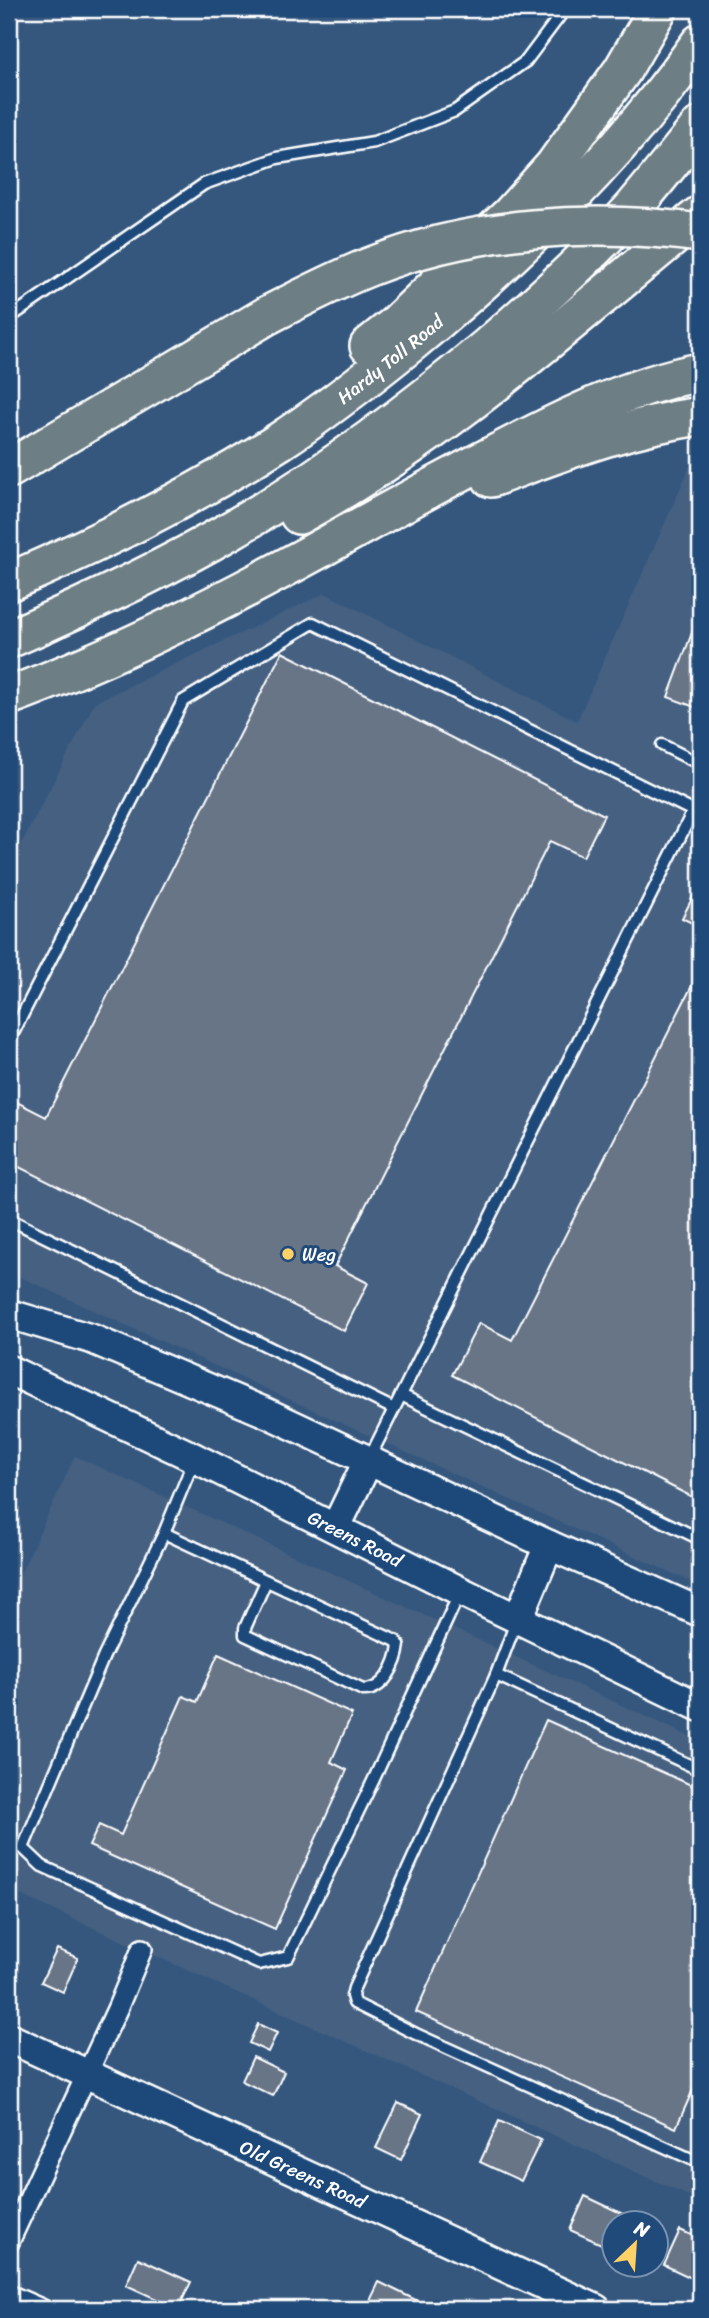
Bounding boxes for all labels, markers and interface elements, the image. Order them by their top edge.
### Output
street label: Hardy Toll Road [329,305,453,413]
place label: Weg [302,1238,336,1271]
marker: Weg [280,1246,296,1262]
street label: Greens Road [302,1501,410,1577]
street label: Old Greens Road [234,2130,374,2218]
north arrow [600,2210,670,2280]
text: N [628,2211,656,2247]

